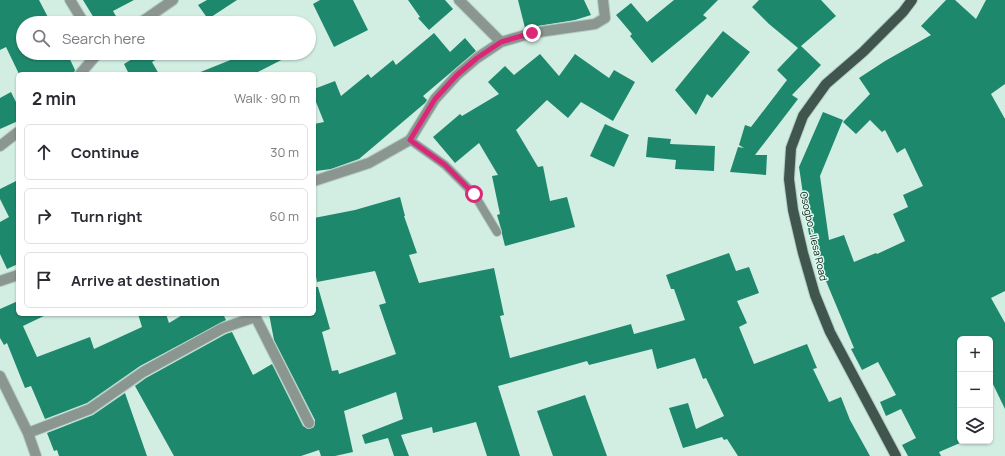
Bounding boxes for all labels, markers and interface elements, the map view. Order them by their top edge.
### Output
search box [16,16,316,60]
route end [523,24,541,42]
icon: search [30,27,52,49]
text: Search here [62,28,145,49]
text: 2 min [32,87,76,110]
text: Walk · 90 m [234,89,300,107]
icon: ahead [33,141,55,163]
text: Continue [71,142,139,163]
text: 30 m [270,143,299,161]
route start [465,185,483,203]
street label: Osogbo - Ilesa Road [797,190,831,282]
icon: right [33,205,55,227]
text: Turn right [71,206,142,227]
text: 60 m [269,207,299,225]
icon: arrive [33,269,55,291]
text: Arrive at destination [71,270,220,291]
map controls [957,336,993,444]
button: + [957,336,993,372]
button: − [957,372,993,408]
button: layers [957,408,993,444]

